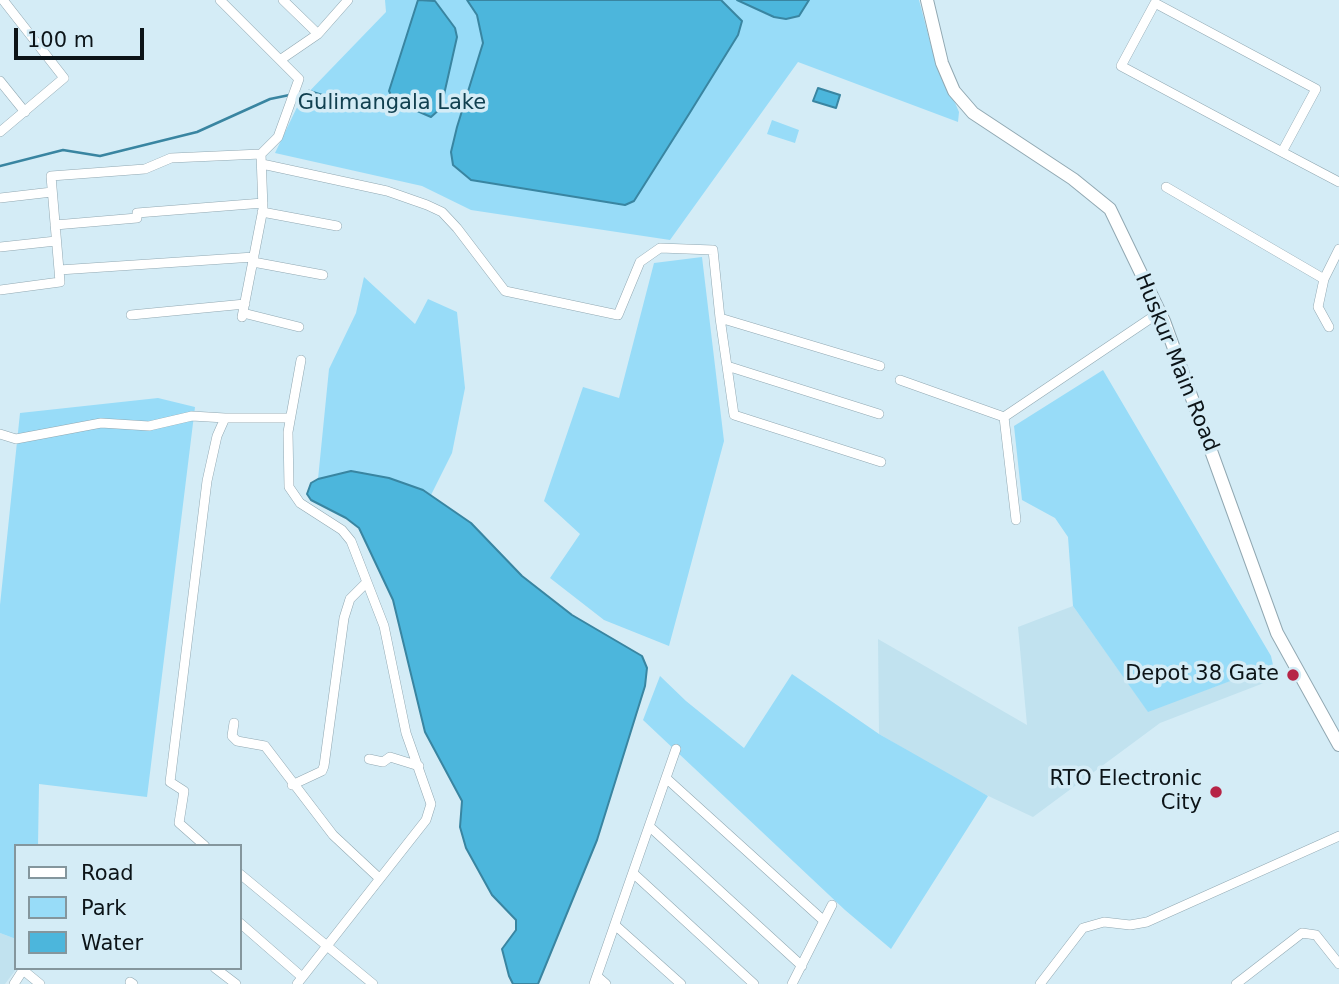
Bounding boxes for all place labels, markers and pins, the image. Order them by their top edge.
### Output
place label: Depot 38 Gate [1125,662,1279,688]
marker: Depot 38 Gate [1285,667,1301,683]
place label: RTO Electronic City [1049,767,1202,817]
marker: RTO Electronic City [1208,784,1224,800]

